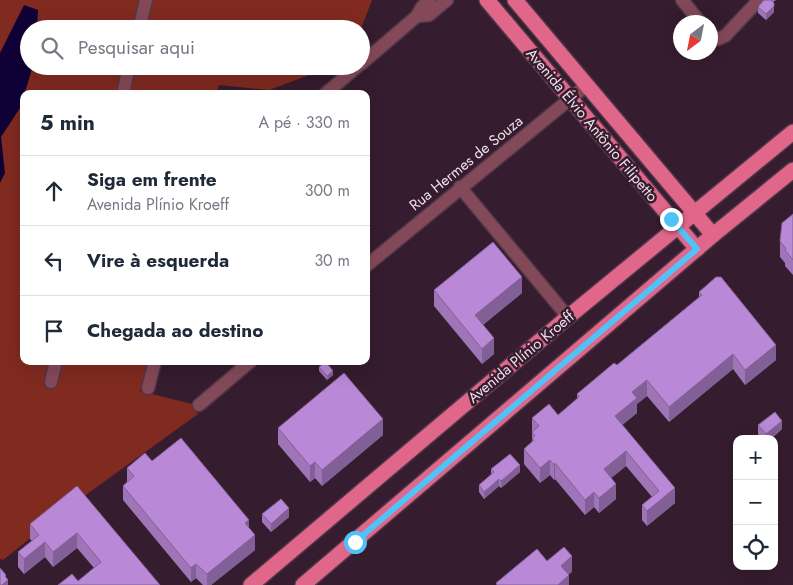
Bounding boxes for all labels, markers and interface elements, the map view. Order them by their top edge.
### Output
north arrow [673,15,718,60]
search box [20,20,370,75]
icon: search [38,34,66,62]
text: Pesquisar aqui [78,34,195,61]
street label: Avenida Élvio Antônio Filipetto [521,43,663,207]
text: 5 min [40,108,95,138]
street label: Rua Hermes de Souza [404,110,528,216]
text: A pé · 330 m [259,111,350,134]
text: Siga em frente [87,166,217,193]
icon: ahead [40,177,68,205]
text: 300 m [305,179,350,202]
text: Avenida Plínio Kroeff [87,193,229,216]
route end [660,208,683,231]
icon: left [40,247,68,275]
text: Vire à esquerda [87,247,229,274]
text: 30 m [314,249,350,272]
street label: Avenida Plínio Kroeff [463,305,580,408]
icon: arrive [40,317,68,345]
text: Chegada ao destino [87,317,263,344]
map controls [733,435,778,570]
button: + [733,435,778,480]
button: − [733,480,778,525]
button: locate [733,525,778,570]
route start [344,531,367,554]

